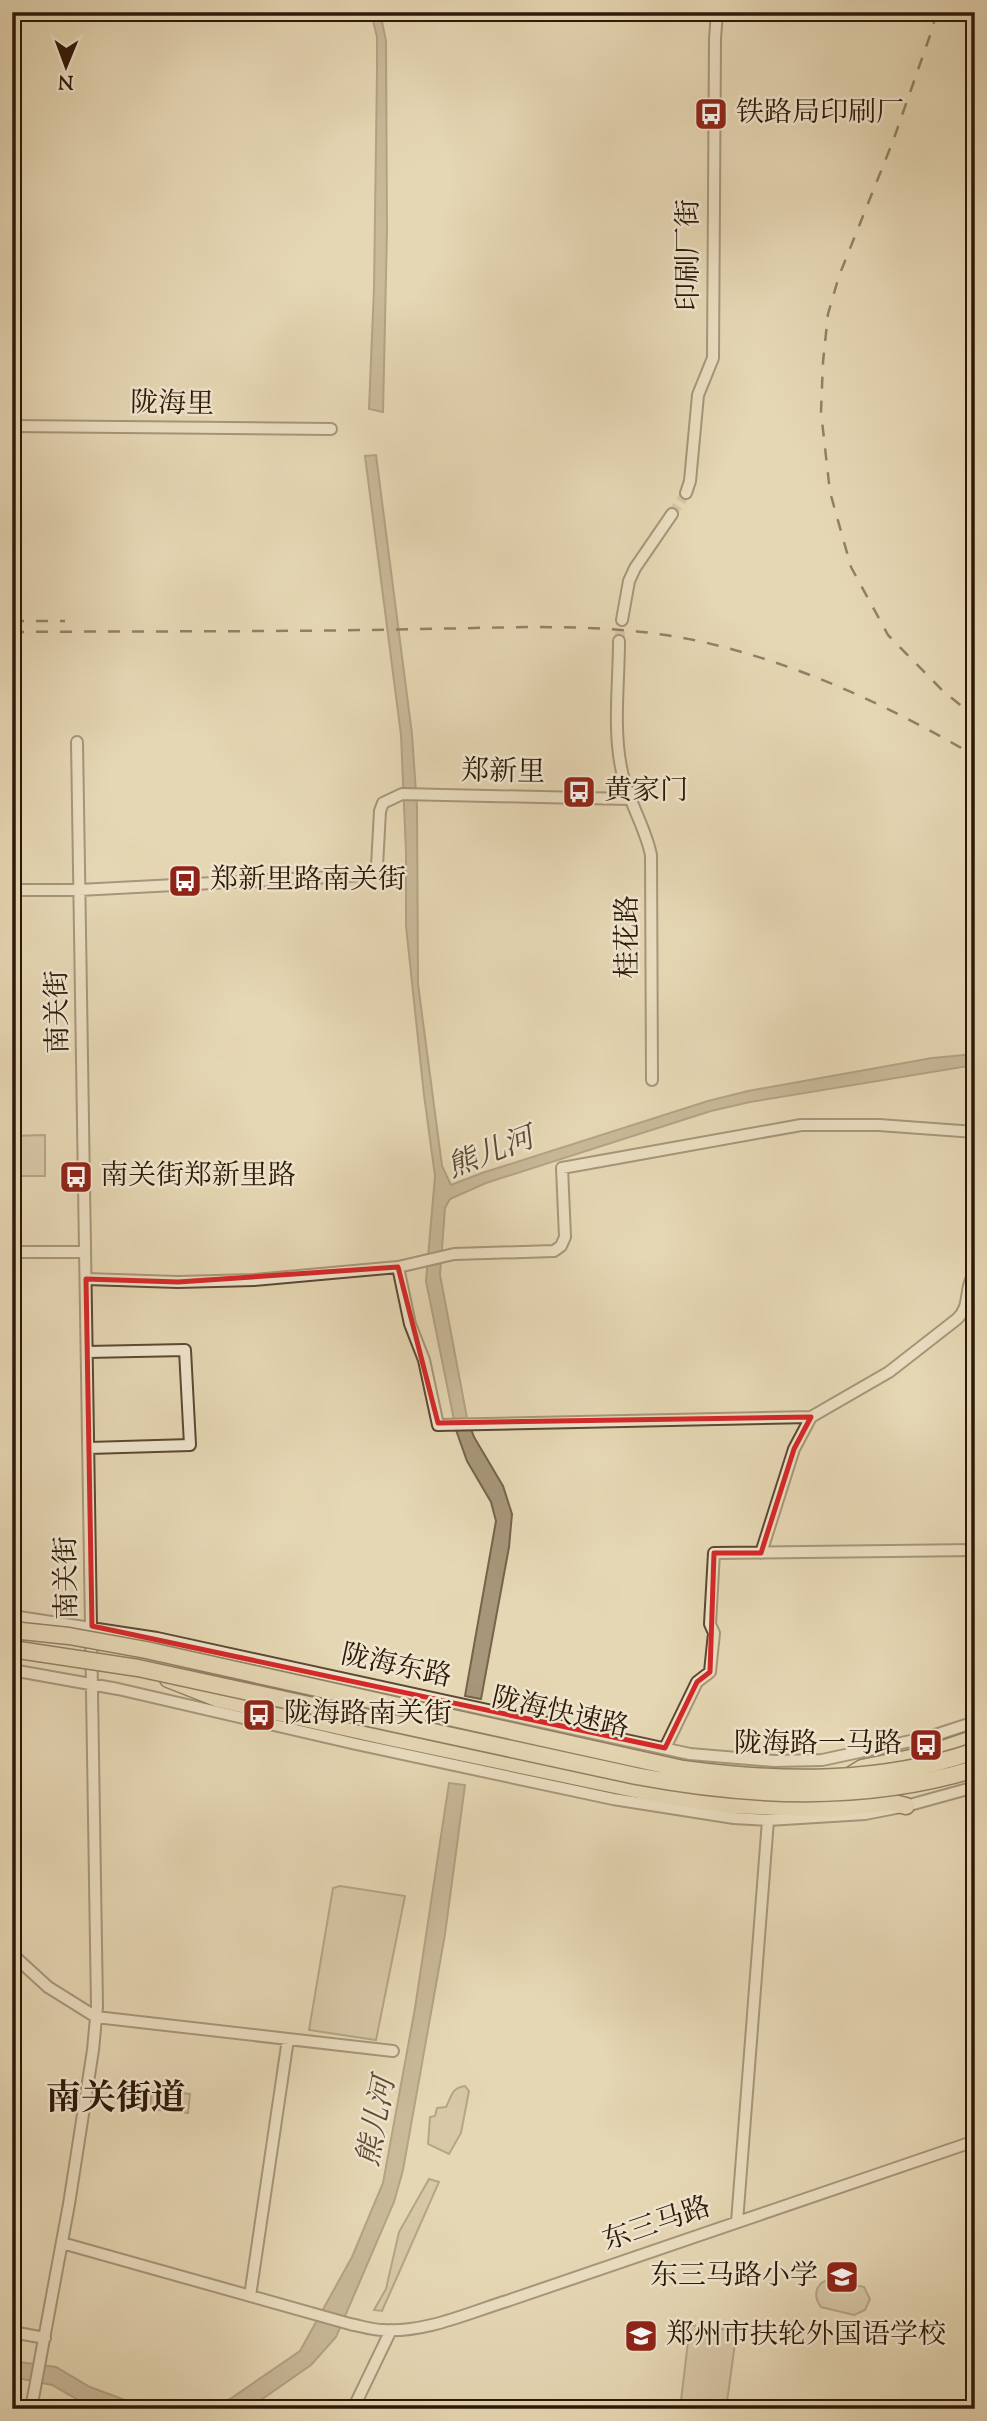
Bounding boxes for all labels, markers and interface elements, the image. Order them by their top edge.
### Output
north arrow [32,32,102,102]
text: N [58,67,74,94]
place label: 铁路局印刷厂 [736,94,904,134]
bus stop icon: 铁路局印刷厂 [692,95,730,133]
street label: 印刷厂街 [670,199,710,311]
street label: 陇海里 [130,384,214,426]
street label: 郑新里 [461,752,545,794]
place label: 黄家门 [604,772,688,812]
bus stop icon: 黄家门 [560,773,598,811]
place label: 郑新里路南关街 [210,861,406,901]
bus stop icon: 郑新里路南关街 [166,862,204,900]
street label: 桂花路 [609,895,649,979]
street label: 南关街 [38,970,80,1054]
water label: 熊儿河 [441,1116,545,1190]
place label: 南关街郑新里路 [100,1157,296,1197]
bus stop icon: 南关街郑新里路 [57,1158,95,1196]
street label: 南关街 [47,1536,89,1620]
street label: 陇海东路 [337,1636,455,1698]
street label: 陇海快速路 [487,1679,633,1749]
place label: 陇海路南关街 [284,1695,452,1735]
bus stop icon: 陇海路南关街 [240,1696,278,1734]
place label: 陇海路一马路 [734,1725,902,1765]
bus stop icon: 陇海路一马路 [907,1726,945,1764]
water label: 熊儿河 [348,2069,409,2170]
district label: 南关街道 [46,2075,186,2126]
street label: 东三马路 [598,2188,716,2262]
place label: 东三马路小学 [650,2257,818,2297]
school or university icon: 东三马路小学 [823,2258,861,2296]
place label: 郑州市扶轮外国语学校 [666,2316,946,2356]
school or university icon: 郑州市扶轮外国语学校 [622,2317,660,2355]

